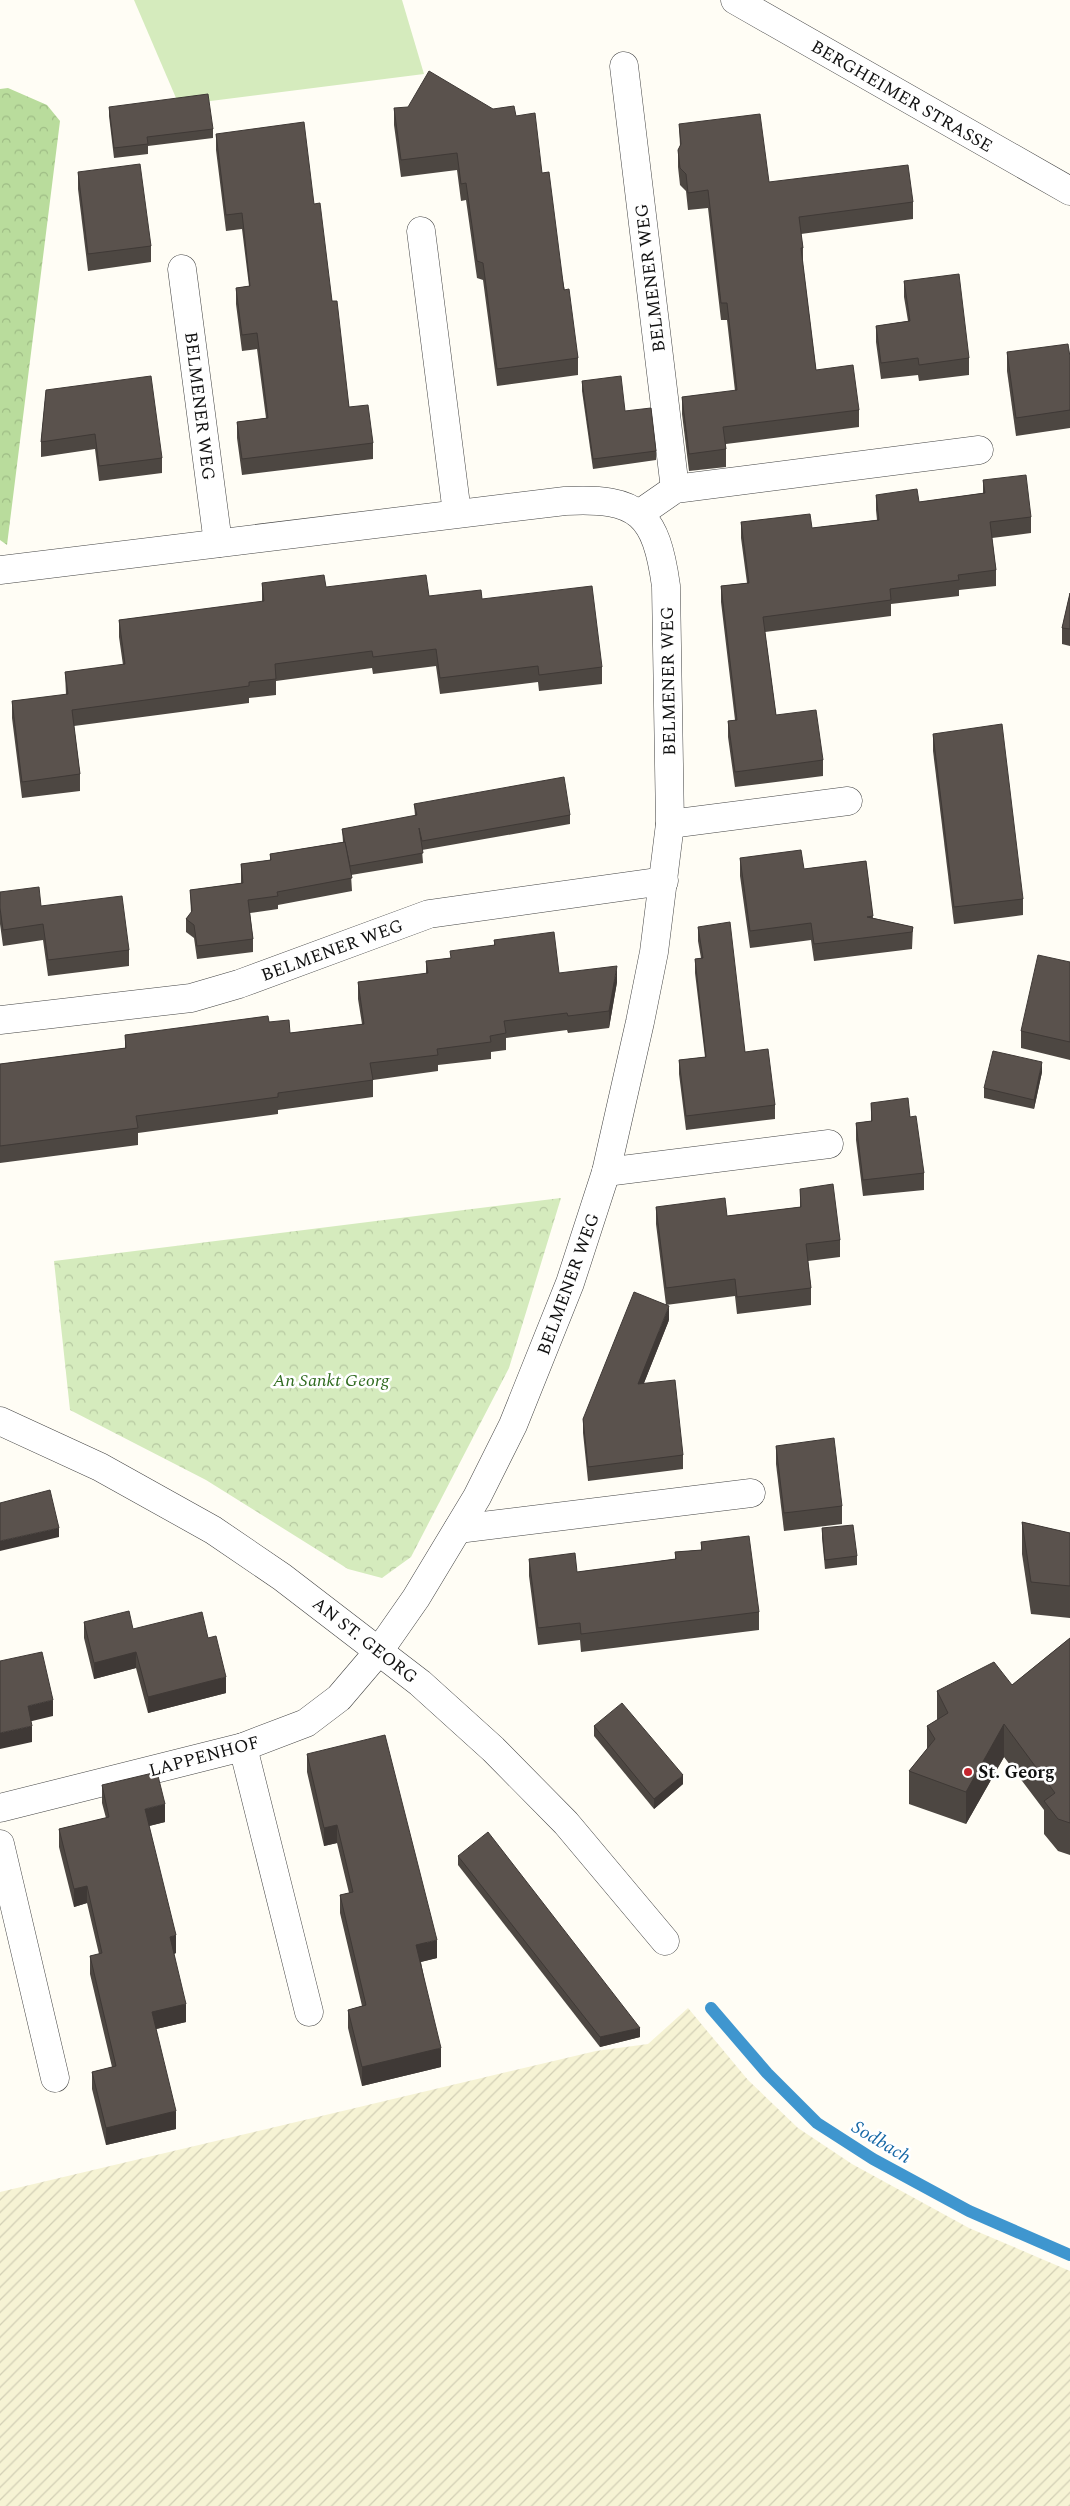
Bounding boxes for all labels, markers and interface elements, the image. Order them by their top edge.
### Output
street label: BERGHEIMER STRASSE [806,33,998,160]
street label: BELMENER WEG [628,202,673,354]
street label: BELMENER WEG [177,330,222,482]
street label: BELMENER WEG [654,606,683,756]
street label: BELMENER WEG [257,912,407,989]
street label: BELMENER WEG [530,1209,607,1359]
park label: An Sankt Georg [272,1367,390,1394]
street label: AN ST. GEORG [306,1591,423,1690]
street label: LAPPENHOF [146,1729,262,1784]
place label: St. Georg [978,1759,1055,1786]
marker: St. Georg [962,1766,974,1778]
water label: Sodbach [846,2113,917,2172]

